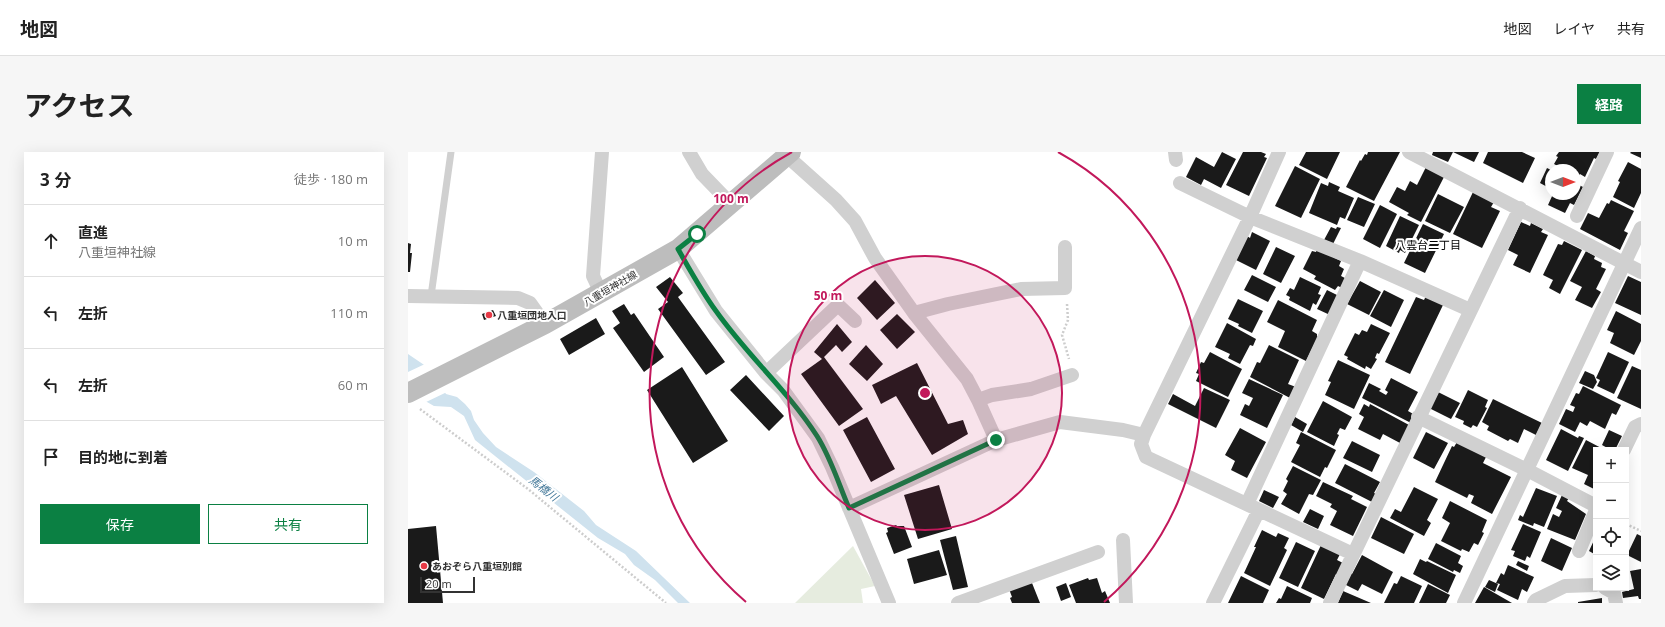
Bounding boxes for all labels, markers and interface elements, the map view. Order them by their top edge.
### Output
text: 地図 [20,16,58,42]
text: 地図 [1503,19,1531,38]
text: レイヤ [1553,19,1595,38]
text: 共有 [1617,19,1645,38]
button: 経路 [1577,84,1641,124]
text: アクセス [24,86,135,124]
north arrow [1545,164,1581,200]
text: 3 分 [40,168,71,191]
text: 徒歩 · 180 m [294,170,368,188]
text: 100 m [713,190,749,207]
text: 直進 [78,222,108,242]
route start [688,225,706,243]
icon: ahead [40,230,62,252]
text: 10 m [338,232,368,250]
district label: 八雲台二丁目 [1395,237,1461,252]
text: 八重垣神社線 [78,243,156,261]
street label: 八重垣神社線 [581,267,639,309]
text: 50 m [814,287,842,304]
icon: left [40,302,62,324]
text: 左折 [78,303,108,323]
text: 110 m [330,304,368,322]
place label: 八重垣団地入口 [497,308,567,322]
marker: 八重垣団地入口 [484,310,494,320]
icon: left [40,374,62,396]
text: 左折 [78,375,108,395]
text: 60 m [338,376,368,394]
centre of rings [918,386,932,400]
route end [987,431,1005,449]
icon: arrive [40,446,62,468]
text: 目的地に到着 [78,447,168,467]
map controls [1593,447,1629,591]
button: + [1593,447,1629,483]
water label: 馬橋川 [526,472,562,505]
button: − [1593,483,1629,519]
button: 保存 [40,504,200,544]
button: 共有 [208,504,368,544]
button: locate [1593,519,1629,555]
button: layers [1593,555,1629,591]
place label: あおぞら八重垣別館 [432,559,522,573]
marker: あおぞら八重垣別館 [419,561,429,571]
scale bar [420,575,475,594]
text: 20 m [426,576,452,591]

